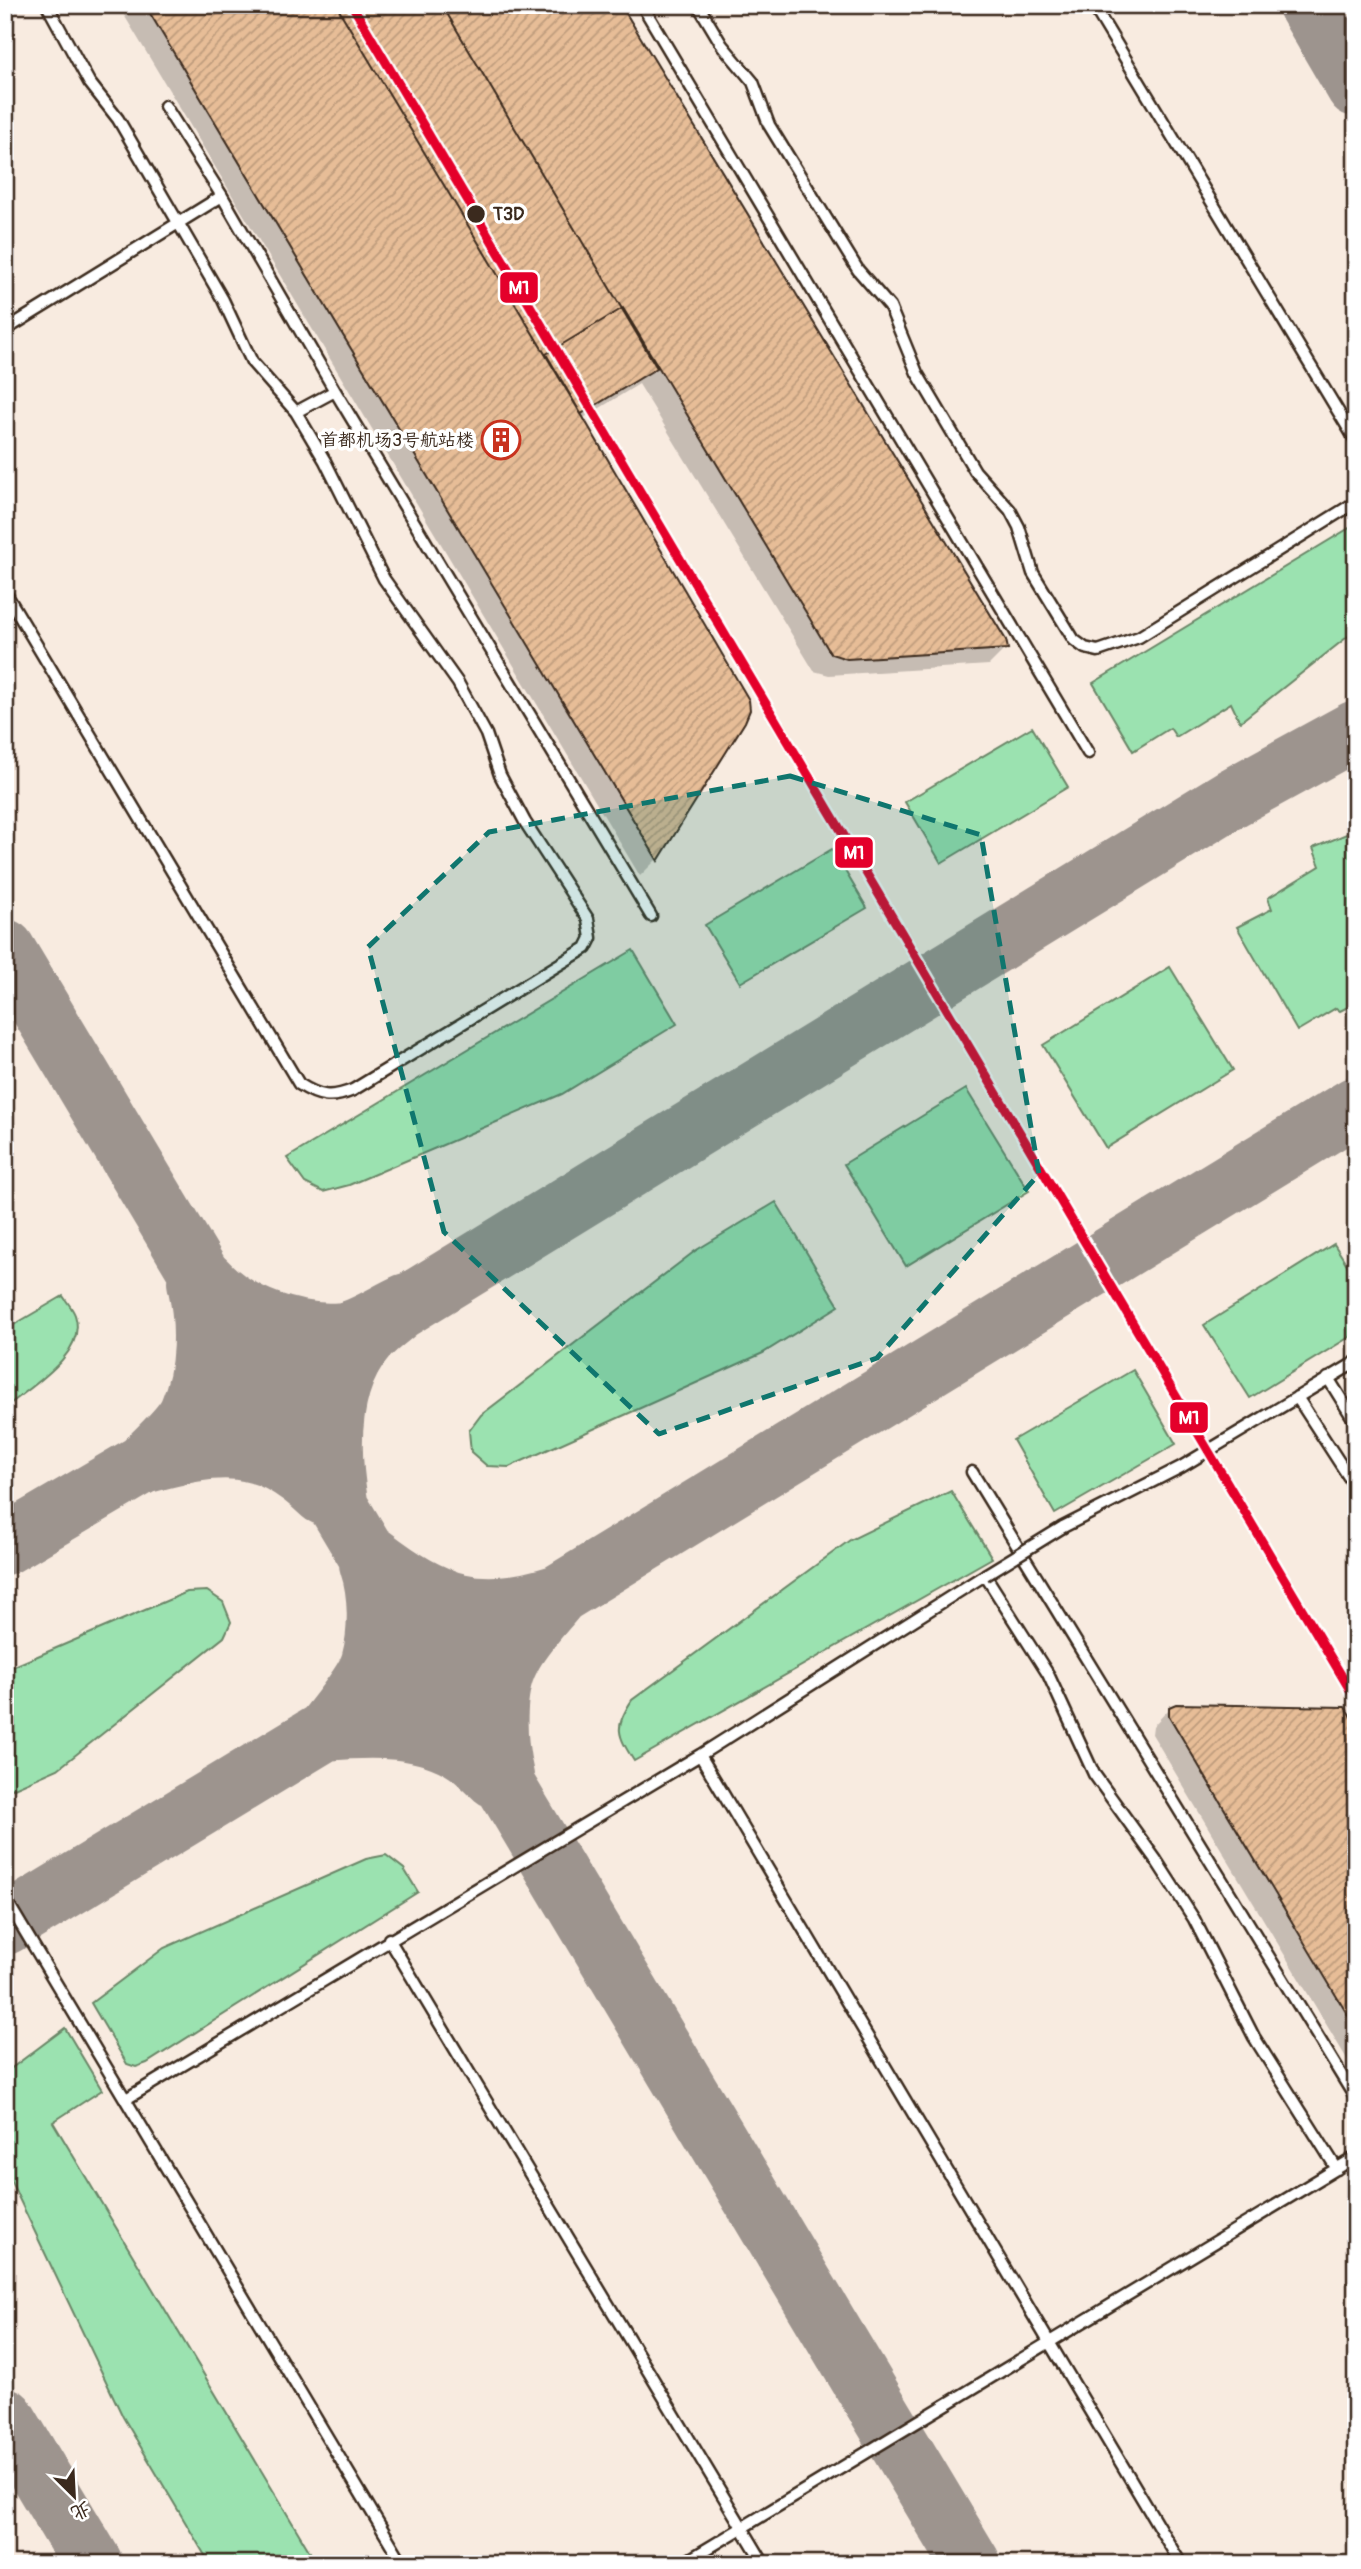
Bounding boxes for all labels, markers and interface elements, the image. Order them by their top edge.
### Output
marker: T3D [465,203,487,225]
place label: T3D [492,203,524,226]
line badge: M1 [499,271,539,304]
text: M1 [508,276,530,300]
building icon: 首都机场3号航站楼 [480,419,522,461]
place label: 首都机场3号航站楼 [320,429,474,452]
line badge: M1 [834,836,874,869]
text: M1 [843,841,865,865]
line badge: M1 [1169,1401,1209,1434]
text: M1 [1178,1406,1200,1430]
north arrow [38,2460,108,2530]
text: 北 [67,2496,94,2525]

